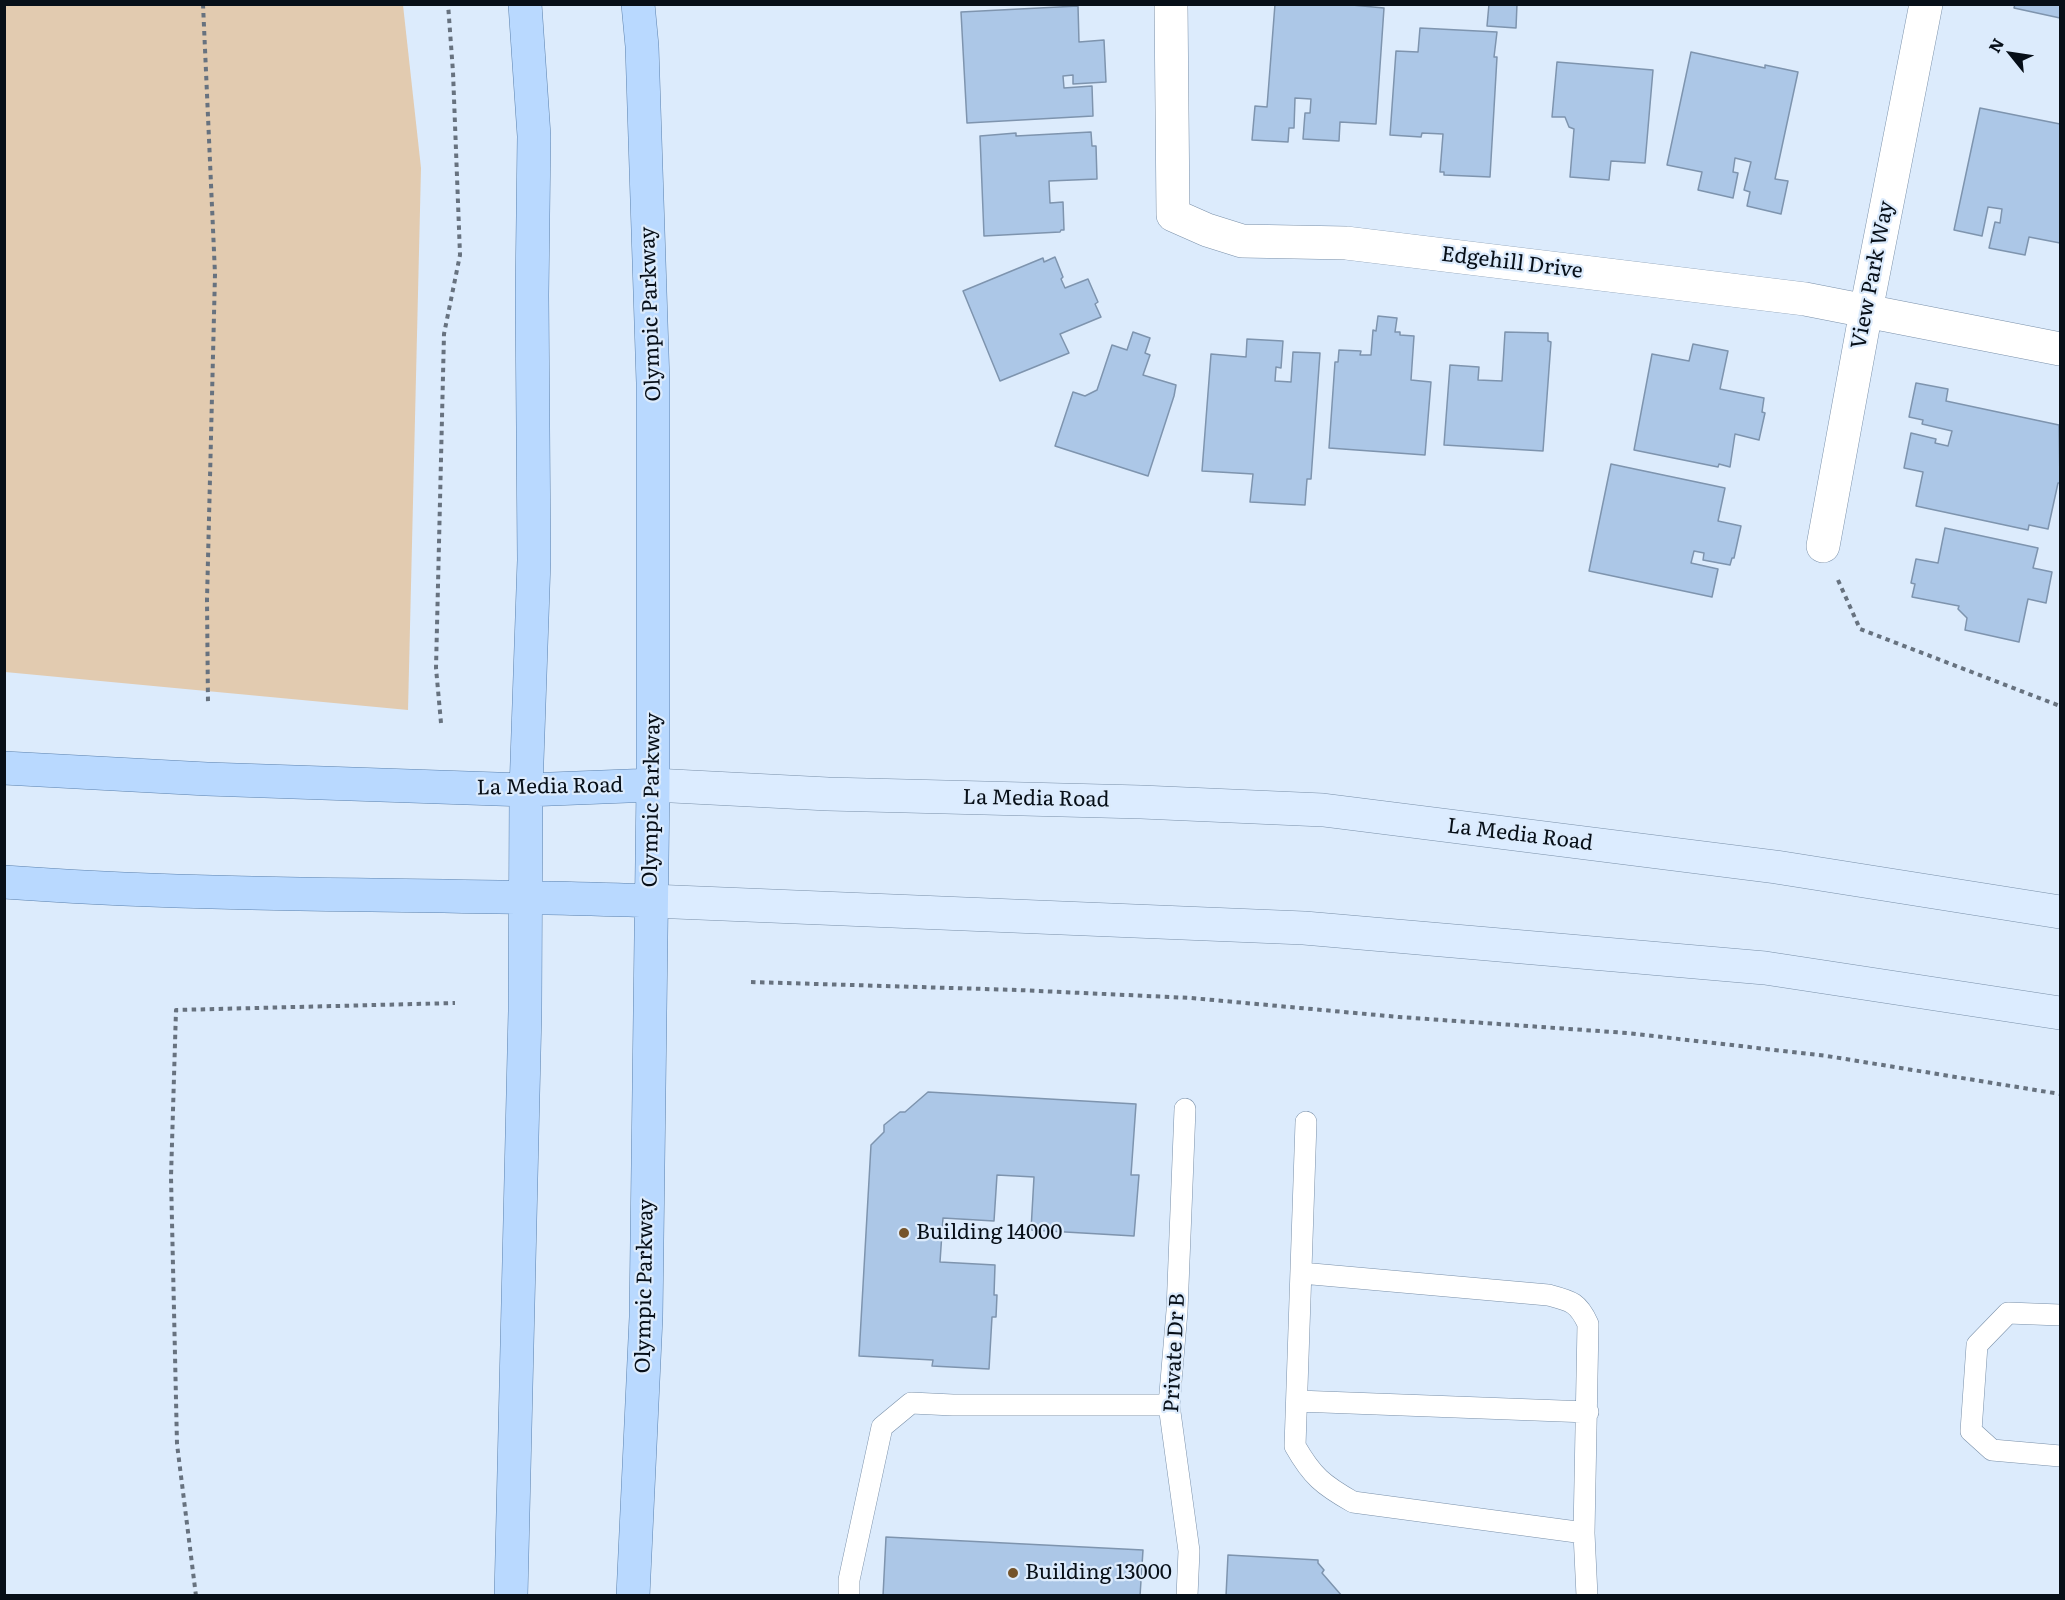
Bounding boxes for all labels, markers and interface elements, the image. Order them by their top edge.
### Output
north arrow [1981,24,2041,84]
text: N [1982,33,2009,57]
street label: View Park Way [1846,199,1900,351]
street label: Olympic Parkway [635,226,667,402]
street label: Edgehill Drive [1440,242,1584,284]
street label: Olympic Parkway [638,712,666,888]
street label: La Media Road [476,773,624,801]
street label: La Media Road [962,785,1110,813]
street label: La Media Road [1446,814,1594,856]
street label: Olympic Parkway [631,1198,659,1374]
place label: Building 14000 [916,1220,1062,1246]
marker: Building 14000 [897,1226,911,1240]
street label: Private Dr B [1159,1293,1191,1413]
place label: Building 13000 [1025,1560,1172,1586]
marker: Building 13000 [1006,1566,1020,1580]

